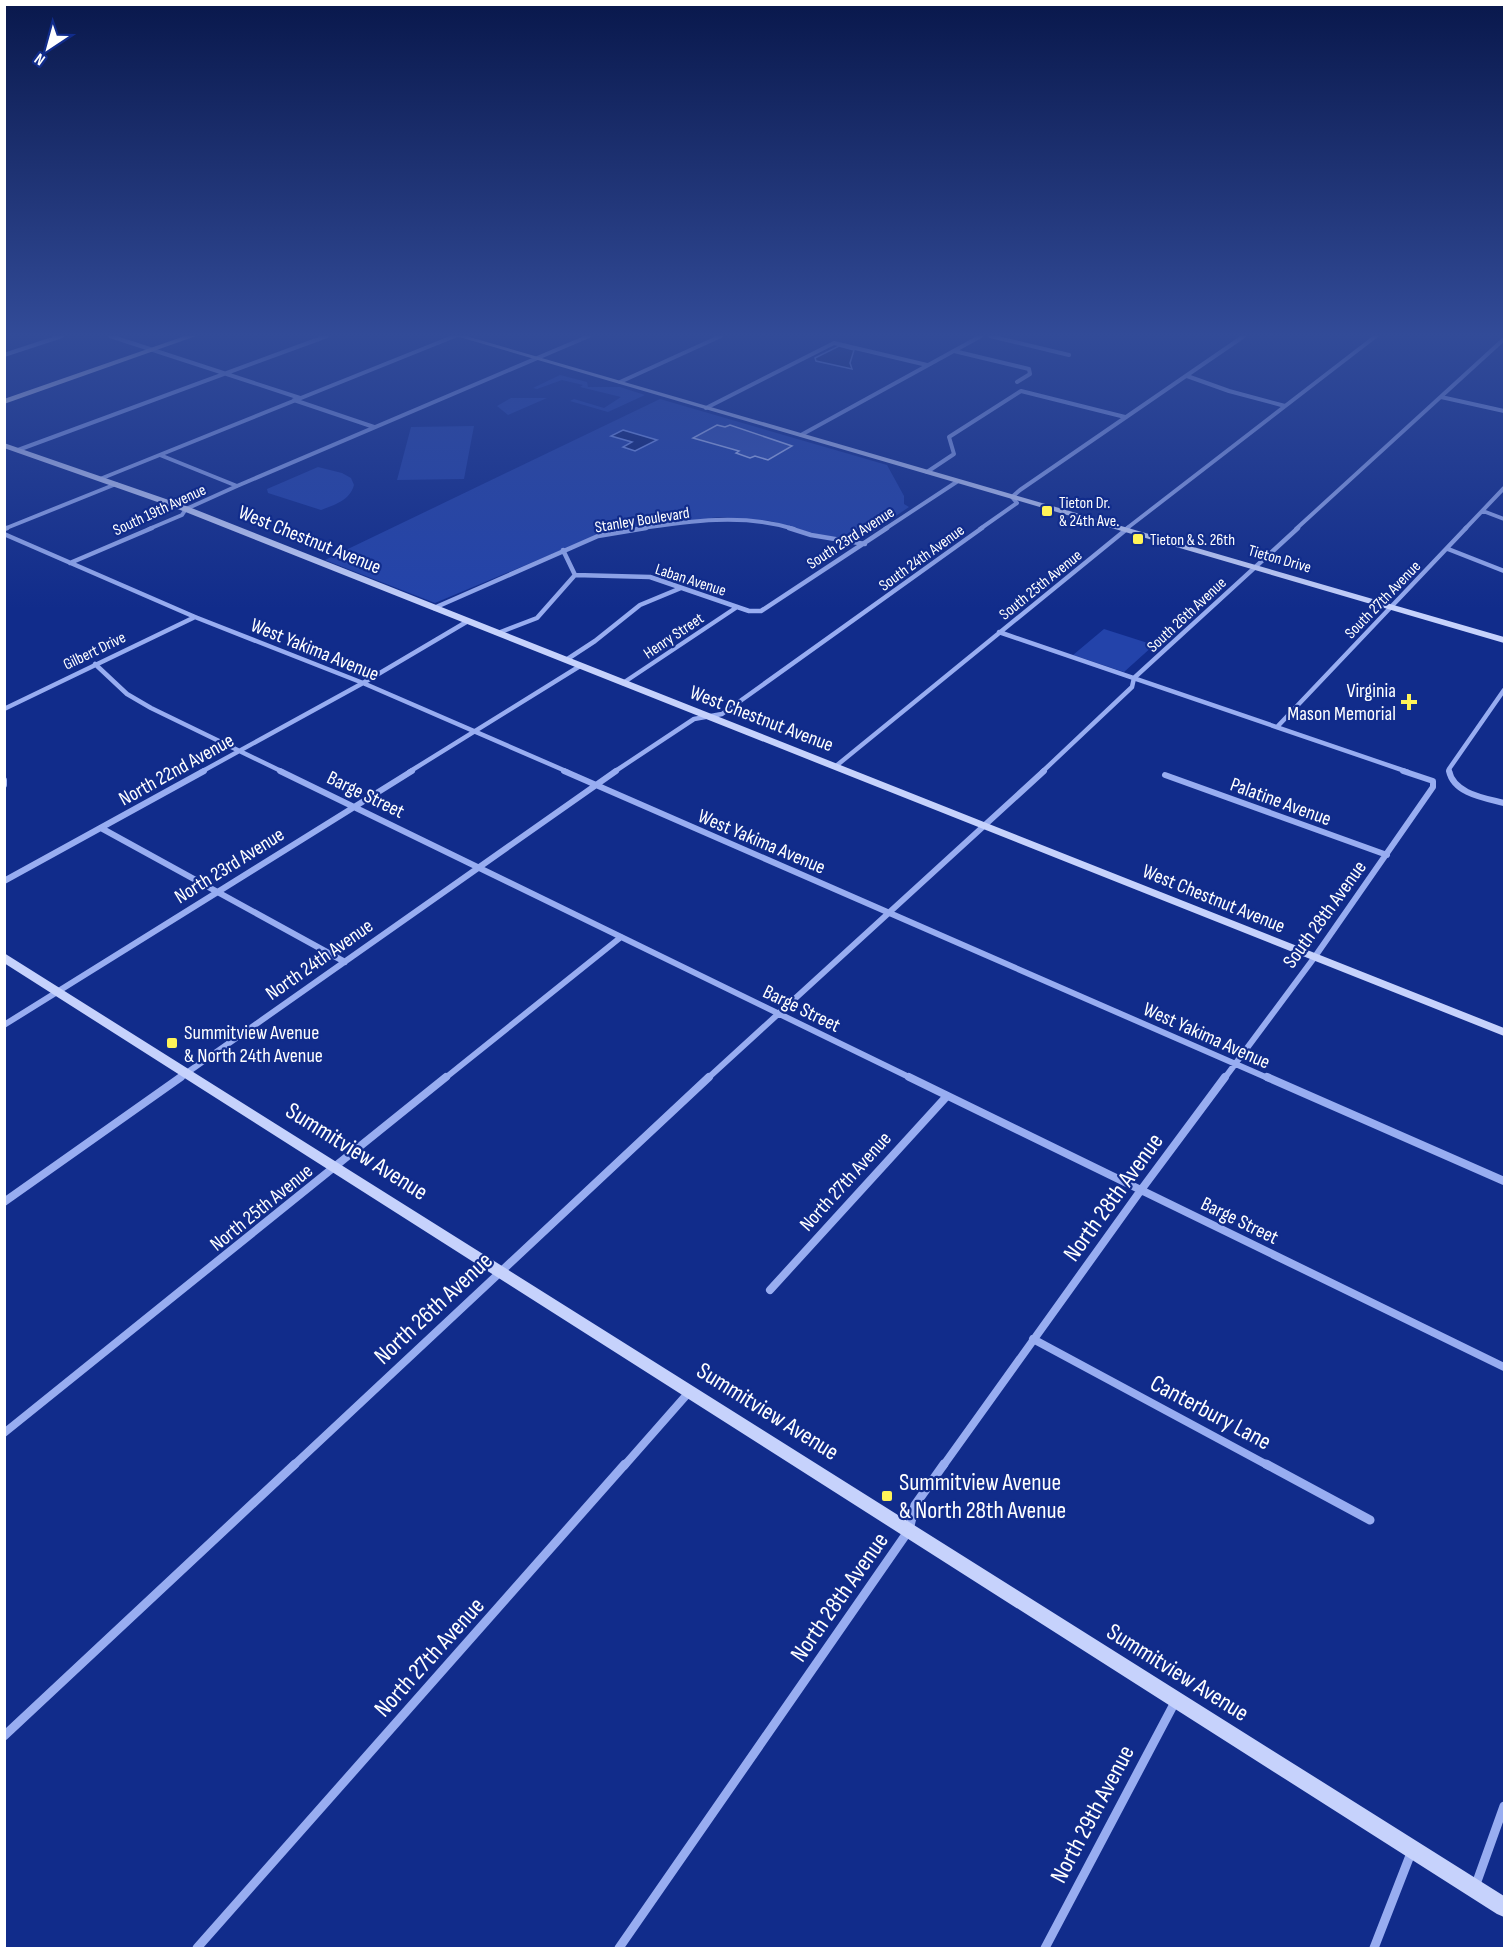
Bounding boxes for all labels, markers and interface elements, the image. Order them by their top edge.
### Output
north arrow [18,18,78,78]
text: N [31,49,49,69]
street label: South 19th Avenue [110,480,209,540]
place label: Tieton Dr. & 24th Ave. [1059,494,1119,531]
street label: West Chestnut Avenue [235,500,385,580]
street label: South 23rd Avenue [804,503,898,574]
street label: Stanley Boulevard [594,504,691,537]
marker: Tieton Dr. & 24th Ave. [1040,504,1054,518]
street label: South 24th Avenue [875,521,968,596]
place label: Tieton & S. 26th [1150,531,1235,550]
marker: Tieton & S. 26th [1131,532,1145,546]
street label: Tieton Drive [1246,541,1313,577]
street label: South 25th Avenue [996,546,1086,624]
street label: South 27th Avenue [1341,557,1425,643]
street label: Laban Avenue [653,560,728,601]
street label: South 26th Avenue [1143,574,1231,657]
street label: Henry Street [640,609,708,663]
street label: West Yakima Avenue [247,613,382,687]
street label: Gilbert Drive [60,628,129,675]
place label: Virginia Mason Memorial [1287,679,1396,726]
street label: West Chestnut Avenue [686,681,837,757]
marker: Virginia Mason Memorial [1400,693,1418,711]
street label: North 22nd Avenue [115,728,238,811]
street label: Barge Street [323,766,408,824]
street label: Palatine Avenue [1227,773,1334,831]
street label: West Yakima Avenue [694,804,829,880]
street label: North 23rd Avenue [170,823,289,909]
street label: South 28th Avenue [1278,856,1372,973]
street label: West Chestnut Avenue [1139,859,1289,939]
street label: North 24th Avenue [261,914,378,1006]
street label: Barge Street [759,980,844,1038]
street label: West Yakima Avenue [1139,997,1274,1075]
place label: Summitview Avenue & North 24th Avenue [184,1021,323,1068]
marker: Summitview Avenue & North 24th Avenue [165,1036,179,1050]
street label: Summitview Avenue [280,1096,433,1207]
street label: North 27th Avenue [795,1127,897,1236]
street label: North 28th Avenue [1057,1128,1170,1267]
street label: North 25th Avenue [205,1159,318,1257]
street label: Barge Street [1197,1192,1282,1250]
street label: North 26th Avenue [368,1246,499,1371]
street label: Summitview Avenue [691,1356,844,1467]
street label: Canterbury Lane [1145,1368,1276,1456]
place label: Summitview Avenue & North 28th Avenue [899,1468,1066,1525]
marker: Summitview Avenue & North 28th Avenue [880,1489,894,1503]
street label: North 28th Avenue [784,1527,895,1668]
street label: North 27th Avenue [368,1592,491,1723]
street label: Summitview Avenue [1101,1617,1254,1728]
street label: North 29th Avenue [1044,1741,1141,1888]

